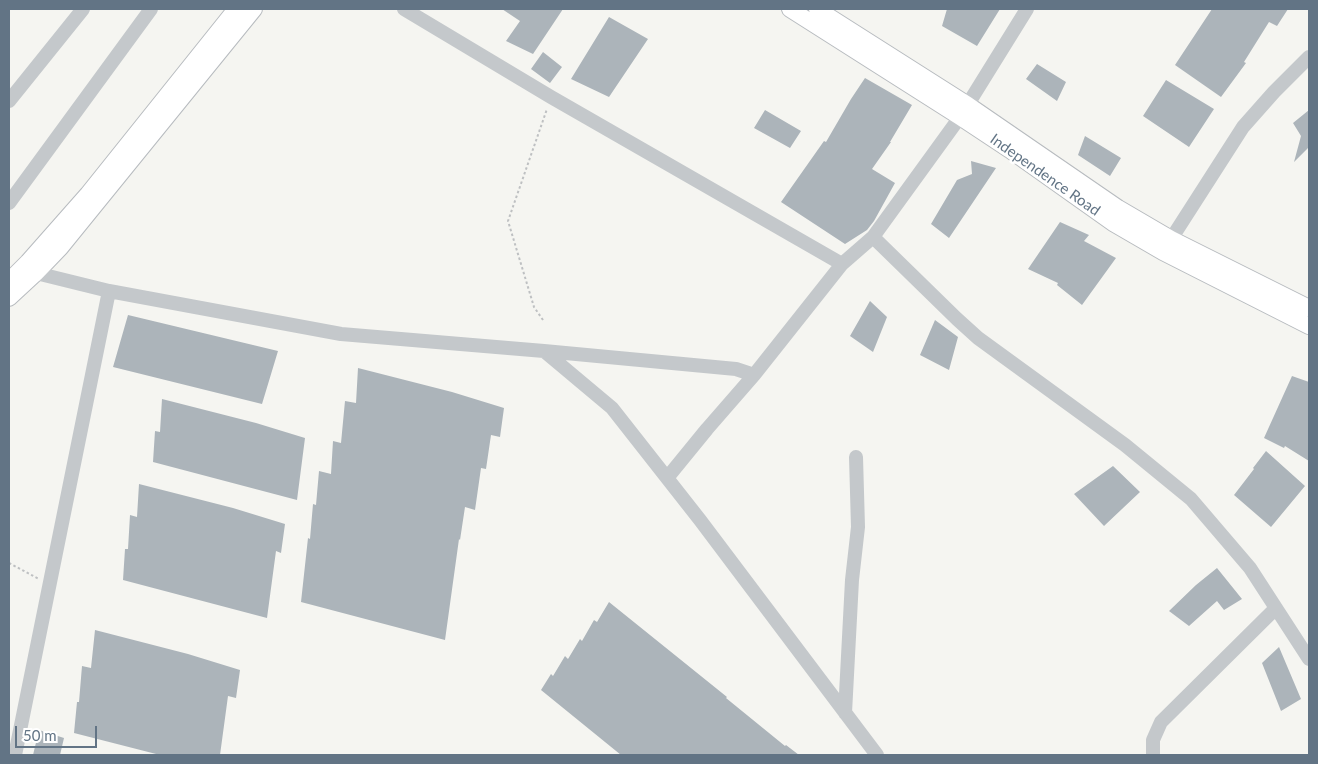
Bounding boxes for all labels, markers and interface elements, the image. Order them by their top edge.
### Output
street label: Independence Road [987,130,1103,220]
scale bar [18,716,100,748]
text: 50 m [23,726,57,744]

